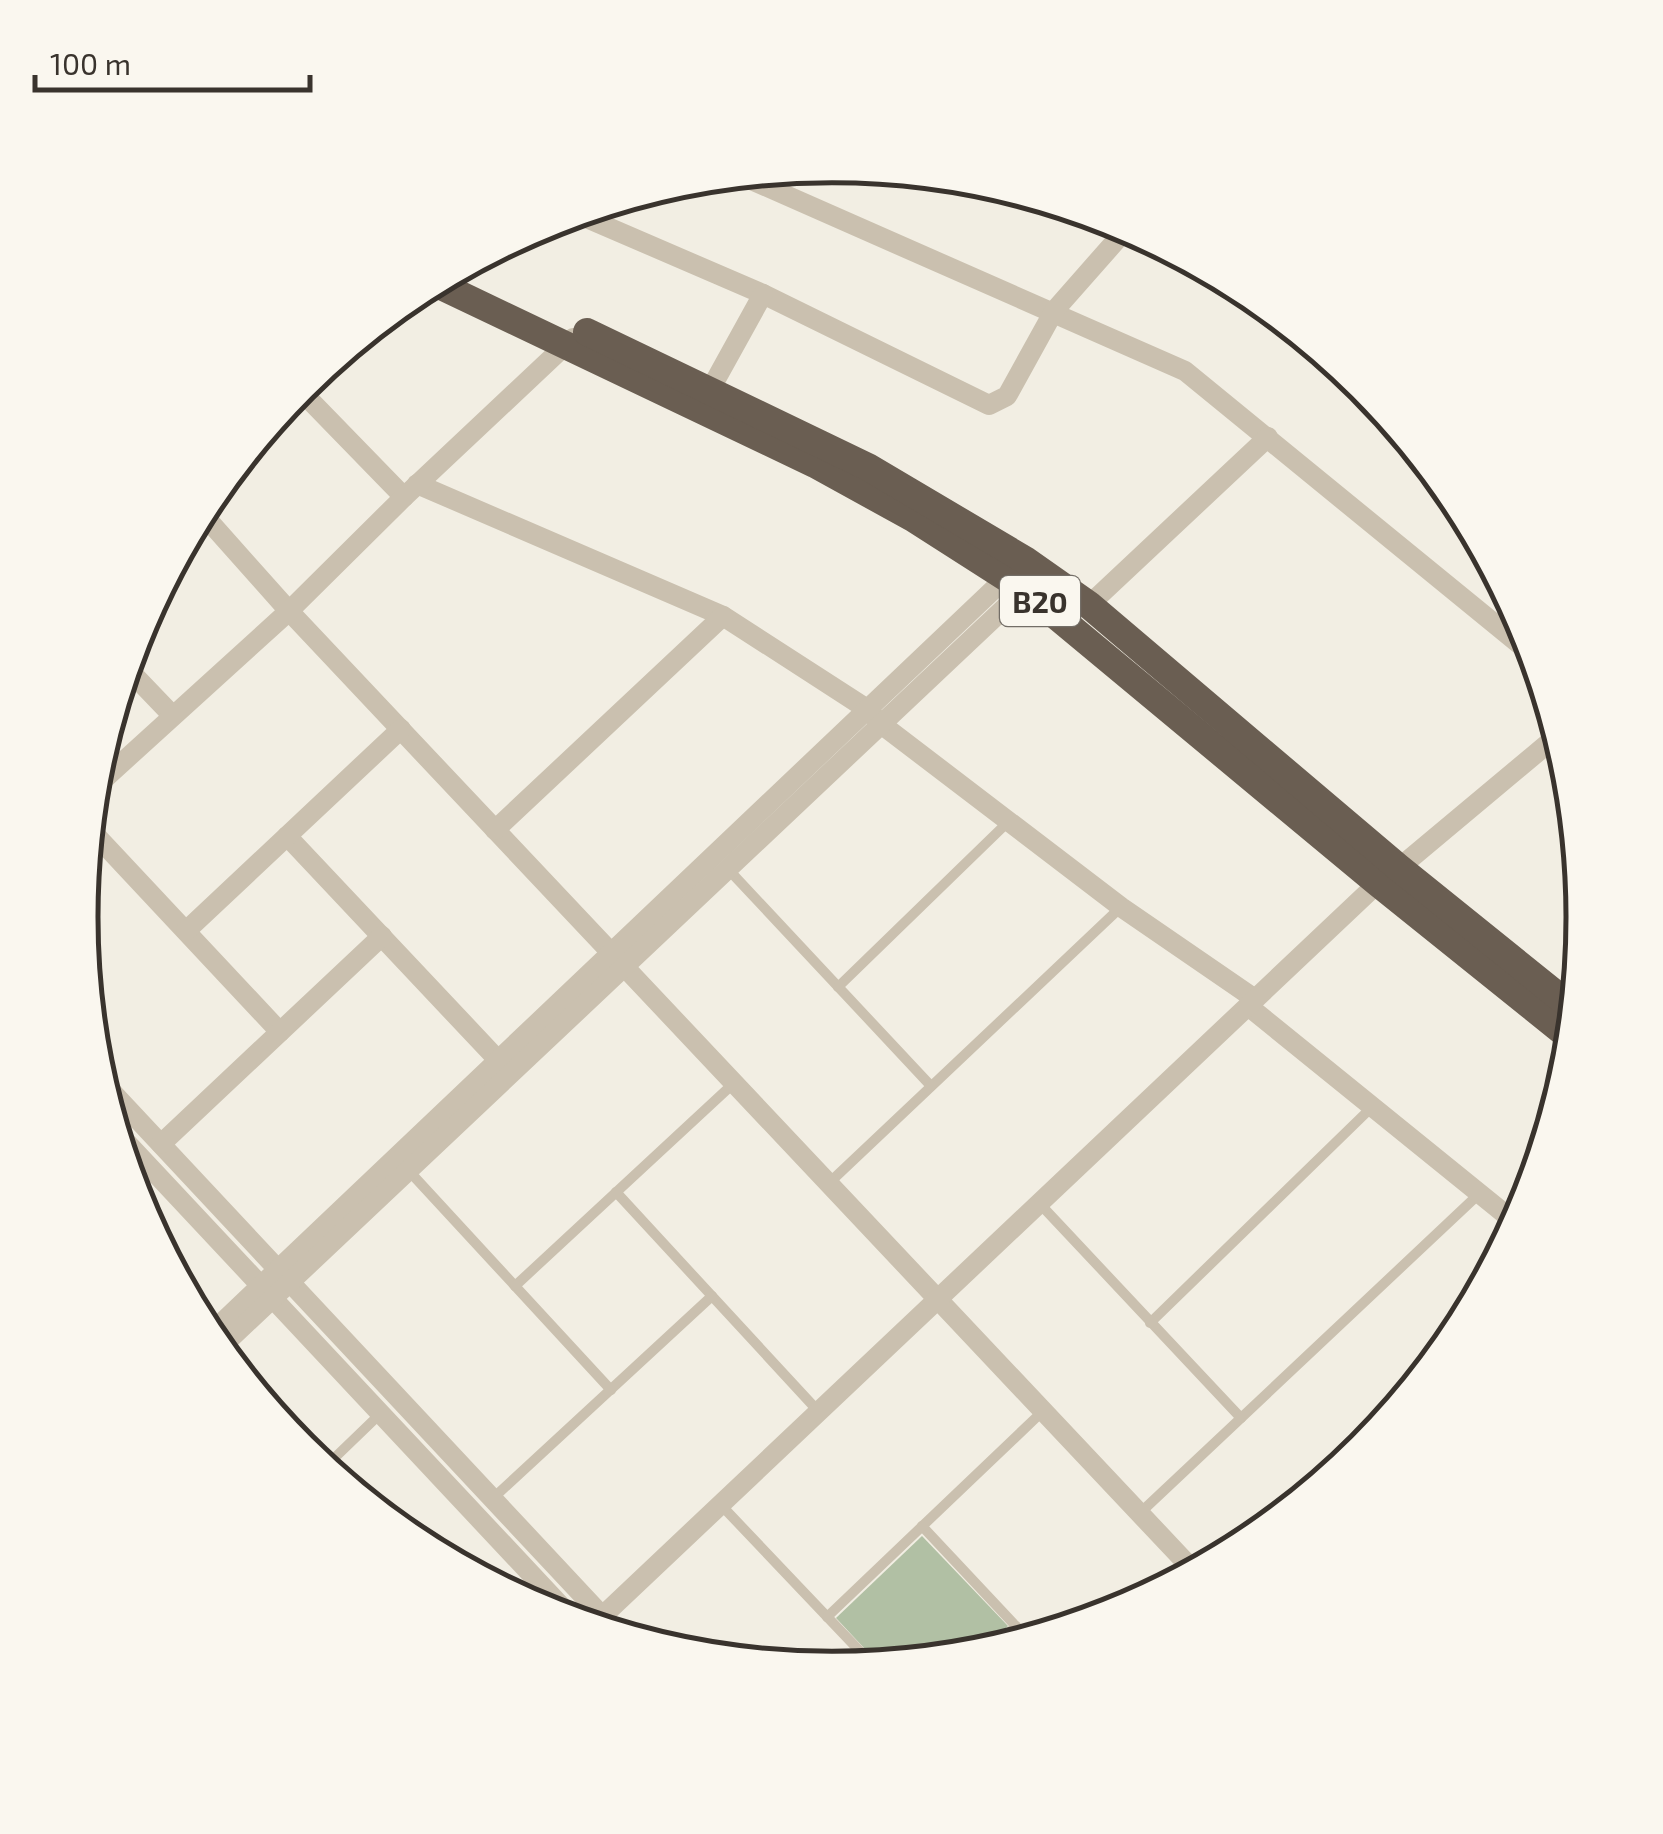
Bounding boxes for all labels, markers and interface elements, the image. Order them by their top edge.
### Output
scale bar [35,30,310,92]
text: 100 m [50,45,131,81]
road number: B20 [1000,576,1080,626]

